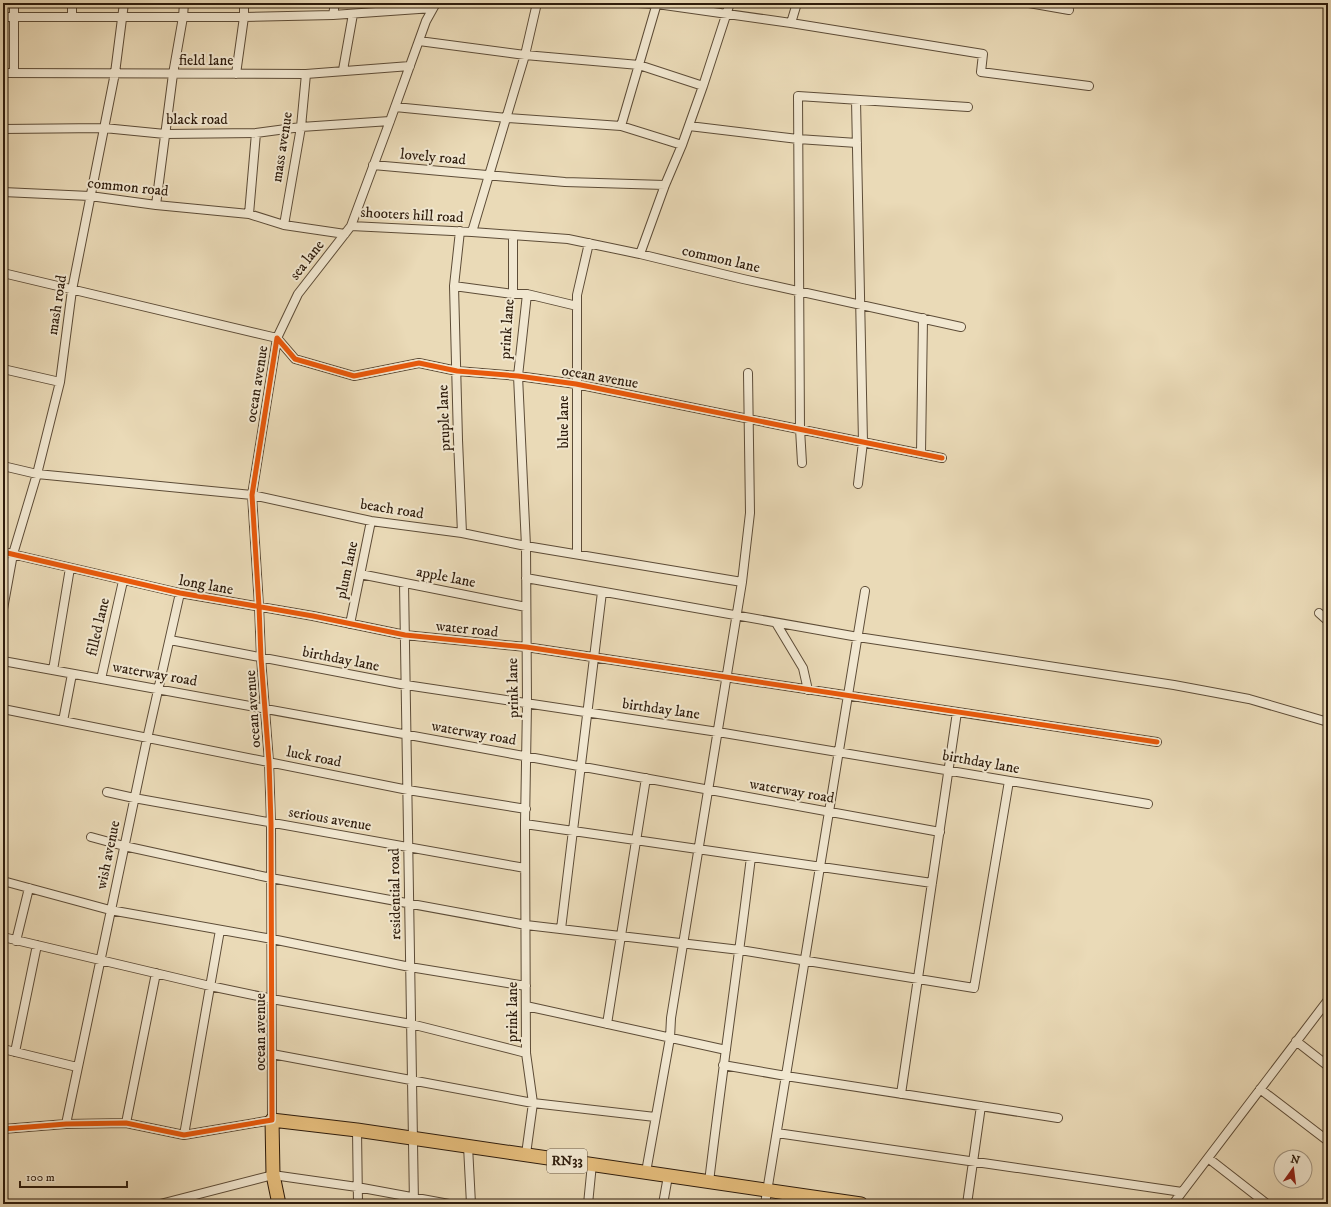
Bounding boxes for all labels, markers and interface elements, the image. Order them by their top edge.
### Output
street label: field lane [179,51,233,70]
street label: black road [166,110,228,129]
street label: mass avenue [267,110,297,184]
street label: lovely road [399,145,467,169]
street label: common road [87,173,170,201]
street label: shooters hill road [360,203,464,227]
street label: sea lane [285,236,329,284]
street label: common lane [680,241,762,277]
street label: mash road [43,273,71,336]
street label: prink lane [495,298,519,361]
street label: ocean avenue [242,344,272,424]
street label: ocean avenue [560,361,640,393]
street label: pruple lane [433,384,455,453]
street label: blue lane [554,396,573,448]
street label: beach road [359,495,426,523]
street label: plum lane [331,539,362,602]
street label: apple lane [415,562,477,592]
street label: long lane [177,571,235,599]
street label: filled lane [82,596,114,658]
street label: water road [434,616,500,642]
street label: birthday lane [301,642,381,676]
street label: waterway road [110,657,199,691]
street label: prink lane [503,658,523,719]
street label: ocean avenue [241,670,265,748]
street label: birthday lane [621,694,701,724]
street label: waterway road [429,716,518,750]
street label: luck road [285,742,344,772]
street label: birthday lane [941,746,1021,778]
street label: waterway road [747,774,836,808]
street label: serious avenue [287,802,373,836]
street label: wish avenue [91,819,125,892]
street label: residential road [385,848,405,940]
street label: prink lane [503,982,522,1043]
street label: ocean avenue [251,993,270,1071]
road number: RN33 [547,1149,587,1173]
north arrow [1273,1149,1313,1189]
text: N [1289,1152,1301,1168]
scale bar [20,1163,127,1189]
text: 100 m [26,1170,55,1185]

